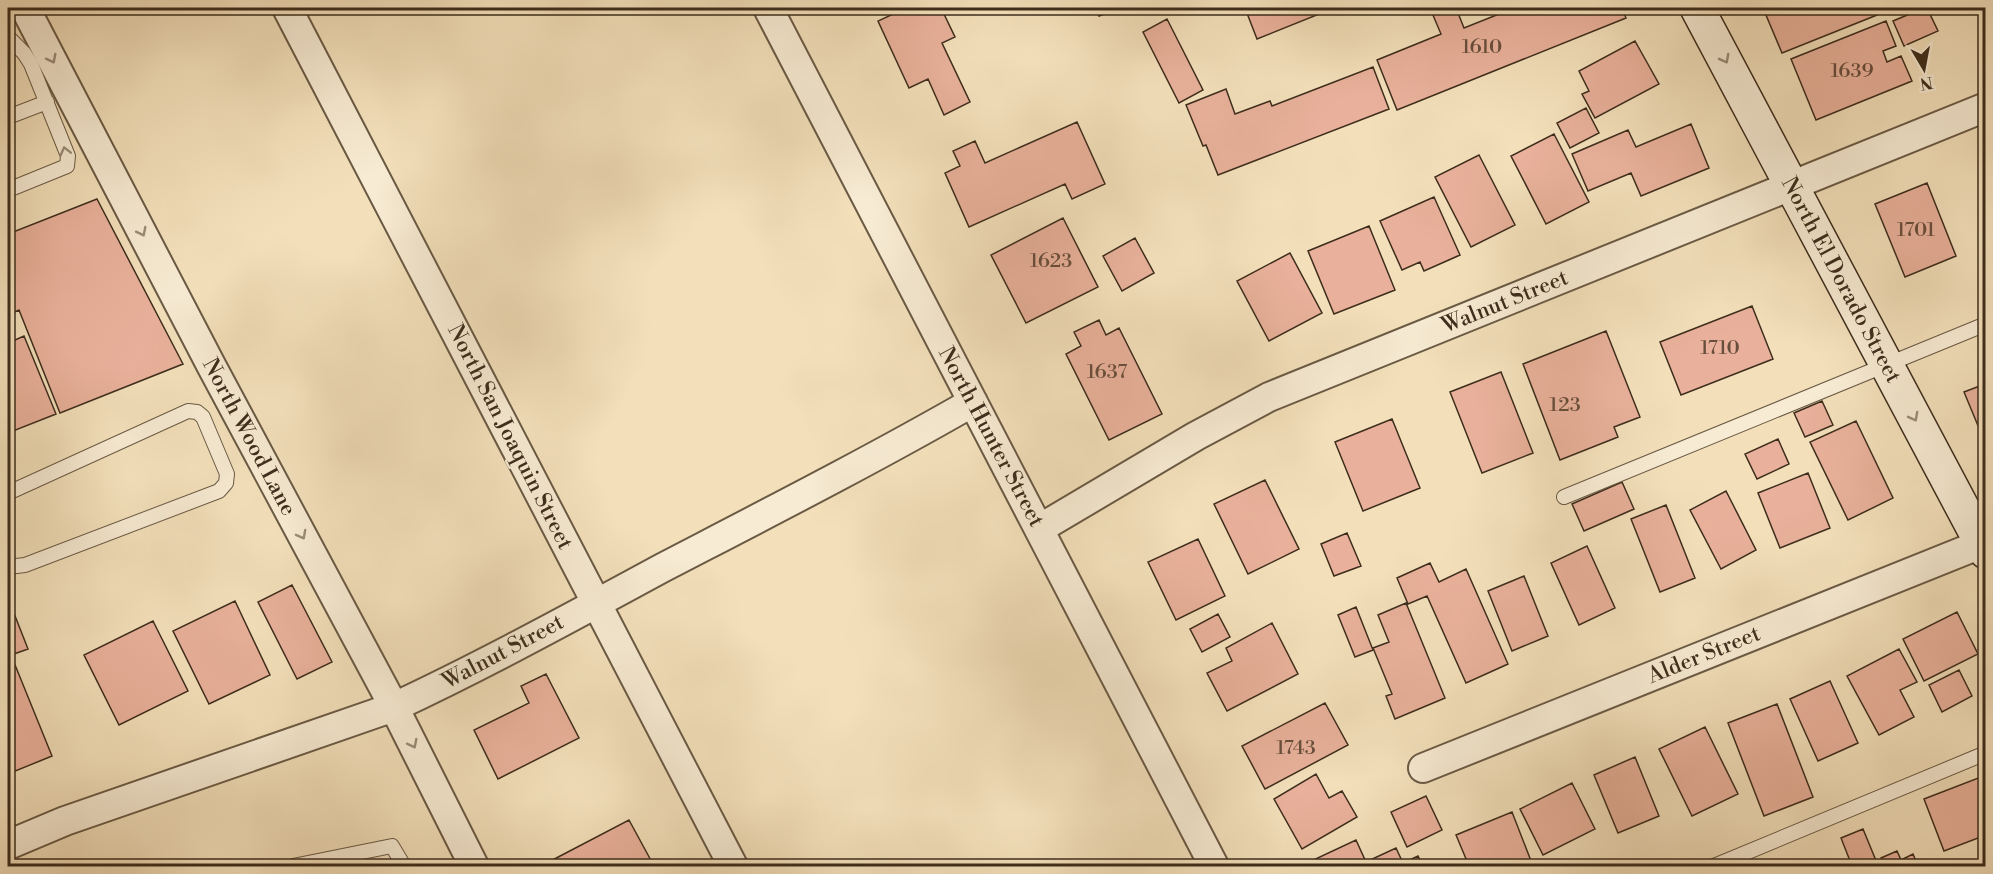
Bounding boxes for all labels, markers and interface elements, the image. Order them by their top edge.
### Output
house number: 1610 [1462,35,1502,60]
north arrow [1894,39,1954,99]
one-way arrow [44,53,56,64]
one-way arrow [1717,53,1729,64]
house number: 1639 [1830,59,1874,84]
text: N [1918,72,1934,94]
one-way arrow [59,146,72,156]
street label: North El Dorado Street [1775,172,1907,388]
house number: 1701 [1897,218,1936,243]
one-way arrow [134,226,146,237]
house number: 1623 [1030,249,1072,274]
street label: Walnut Street [1437,264,1572,340]
street label: North San Joaquin Street [441,320,579,554]
house number: 1710 [1700,336,1740,361]
street label: North Hunter Street [932,342,1050,532]
street label: North Wood Lane [196,354,302,520]
house number: 1637 [1087,360,1127,385]
house number: 123 [1549,393,1581,418]
one-way arrow [1907,411,1918,421]
one-way arrow [295,528,306,539]
street label: Walnut Street [437,609,569,696]
street label: Alder Street [1643,620,1764,690]
house number: 1743 [1276,736,1316,761]
one-way arrow [405,738,417,749]

